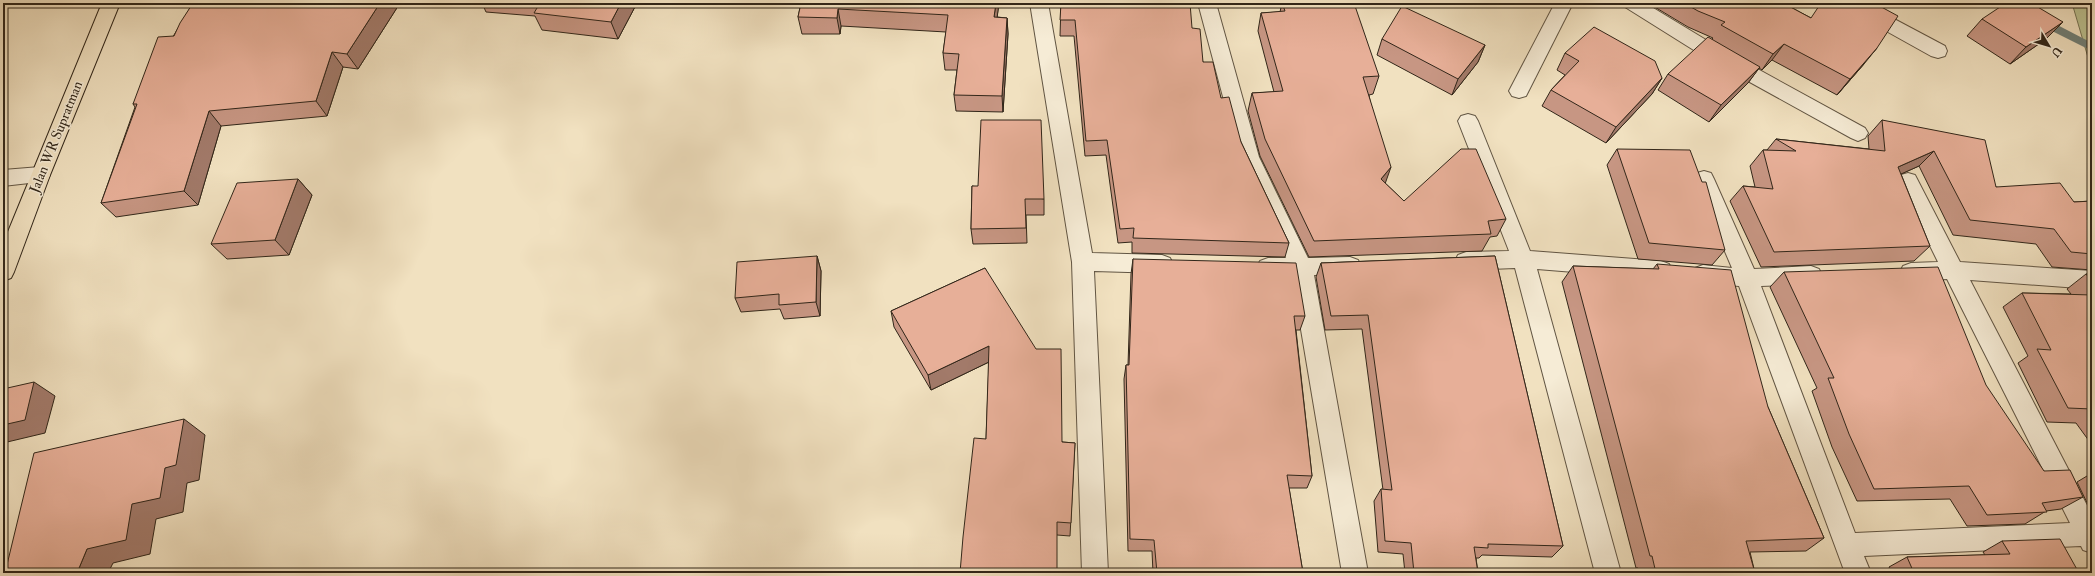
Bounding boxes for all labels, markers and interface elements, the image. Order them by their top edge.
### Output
north arrow [2029,26,2069,66]
text: U [2048,44,2064,60]
street label: Jalan WR Supratman [25,79,87,197]

